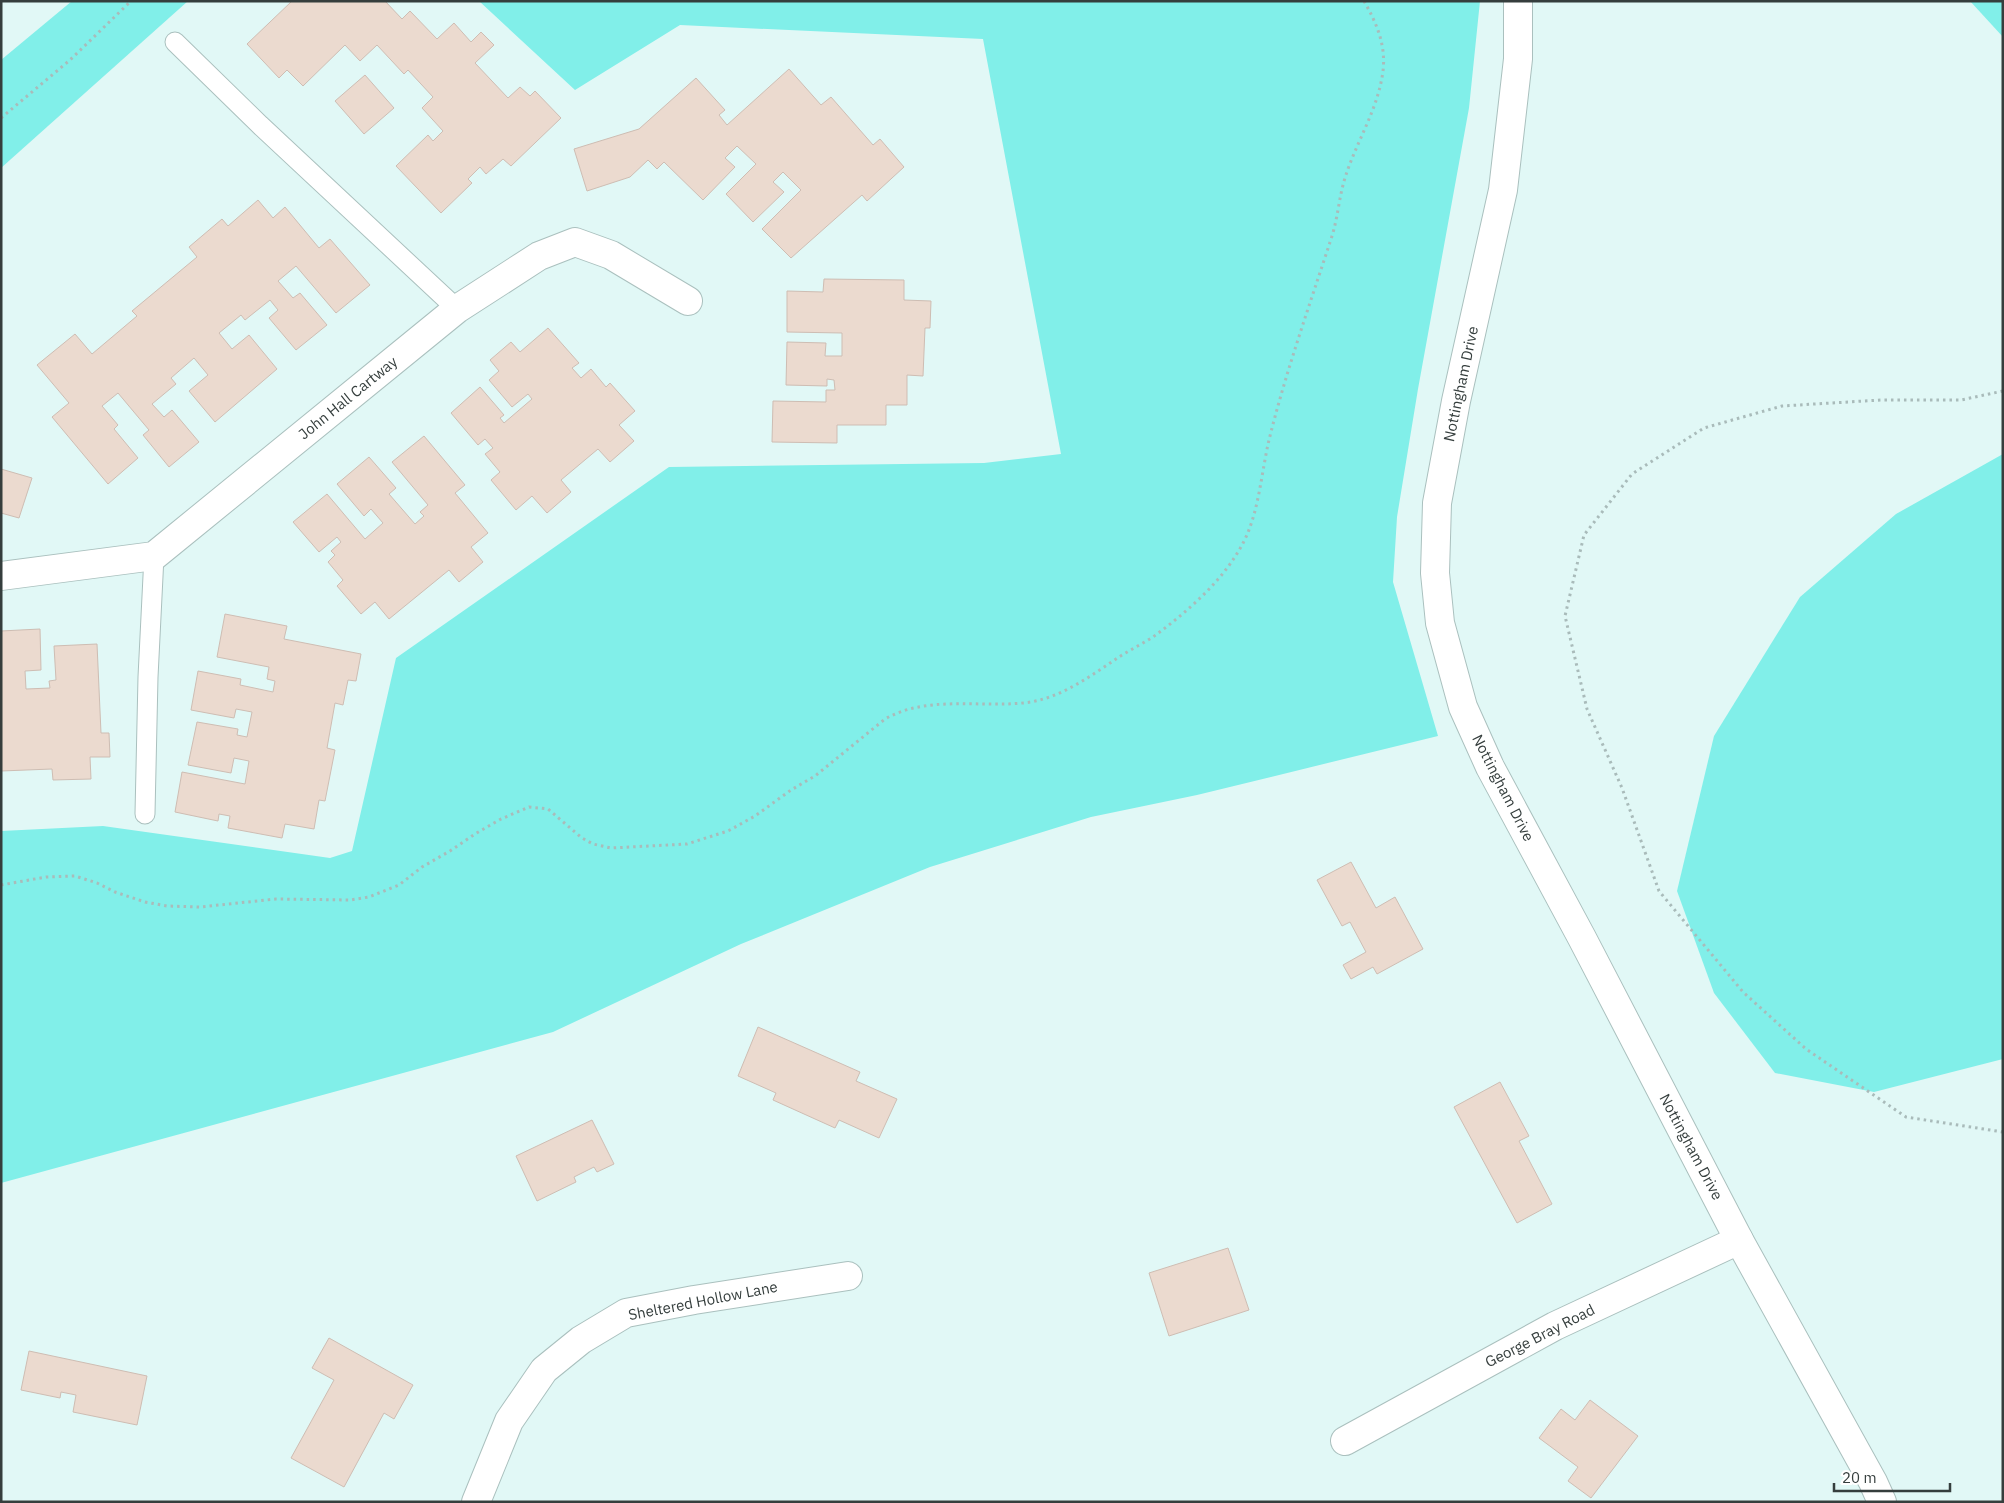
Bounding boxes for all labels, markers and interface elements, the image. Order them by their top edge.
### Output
street label: Nottingham Drive [1439,324,1482,443]
street label: John Hall Cartway [294,352,401,443]
street label: Nottingham Drive [1468,731,1539,844]
street label: Nottingham Drive [1655,1090,1727,1203]
street label: Sheltered Hollow Lane [627,1277,779,1324]
street label: George Bray Road [1482,1300,1598,1371]
scale bar [1834,1460,1950,1492]
text: 20 m [1842,1468,1877,1487]

